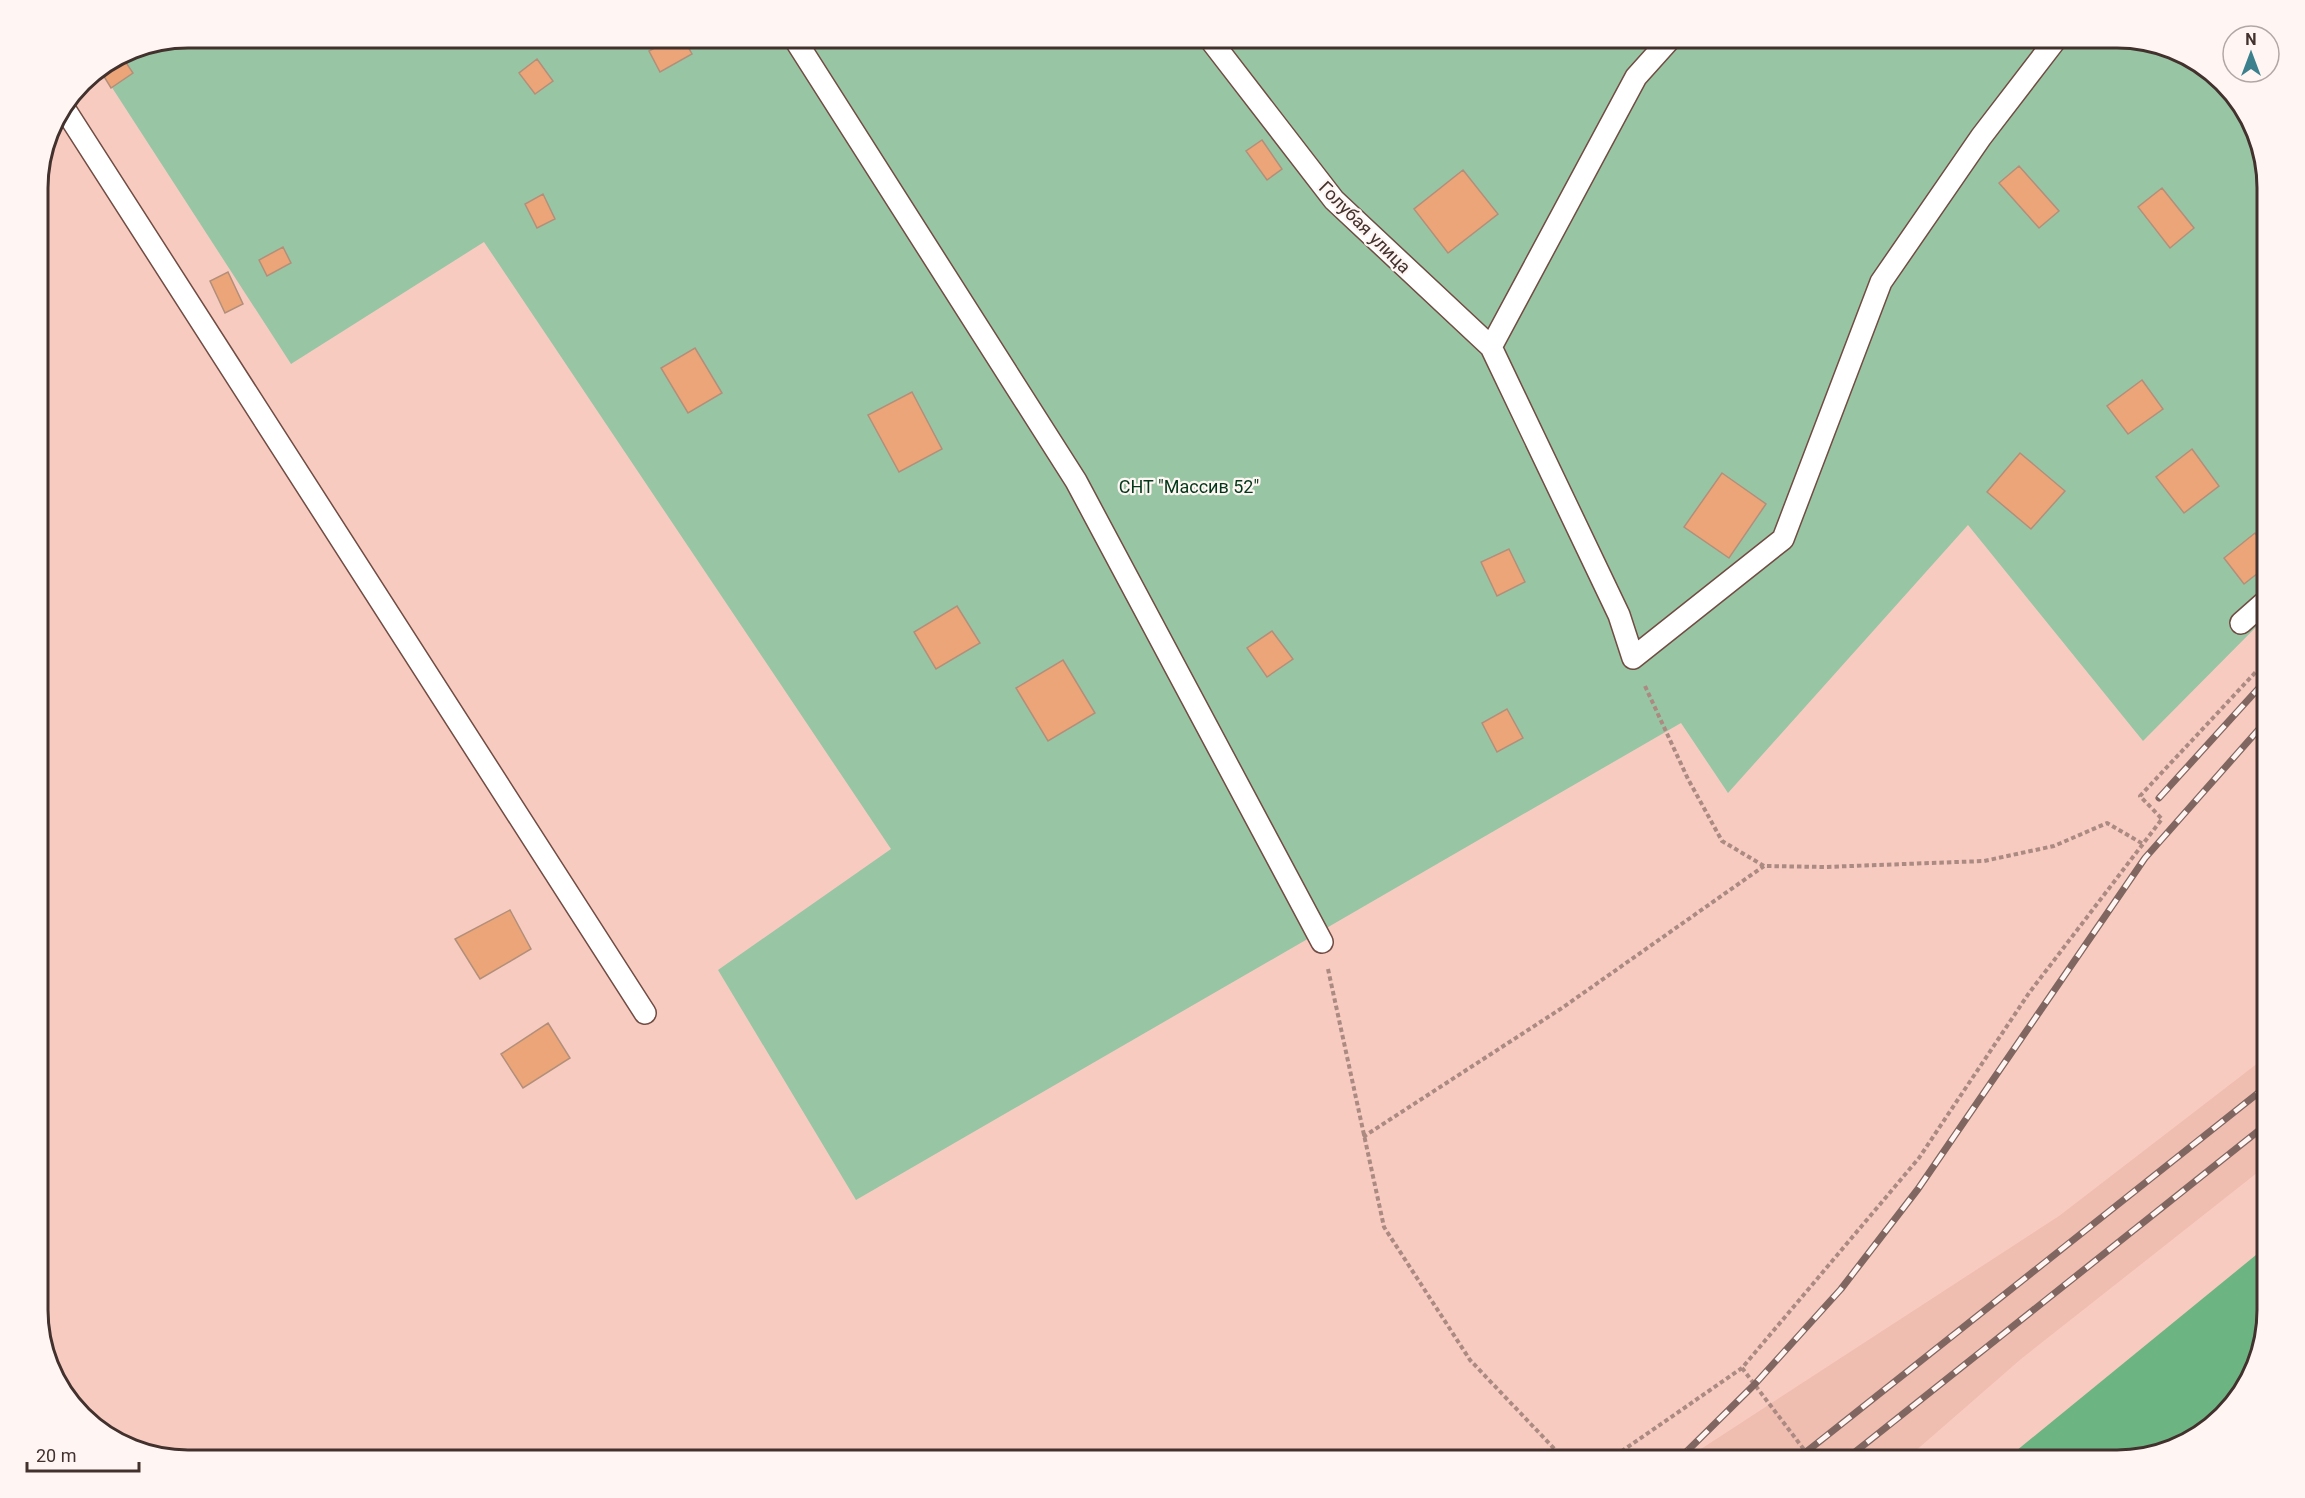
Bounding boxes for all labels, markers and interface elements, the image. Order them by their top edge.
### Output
north arrow [2221,24,2281,84]
text: N [2245,30,2257,49]
street label: Голубая улица [1315,177,1415,277]
park label: СНТ "Массив 52" [1119,476,1259,497]
scale bar [27,1435,140,1473]
text: 20 m [36,1445,76,1466]

